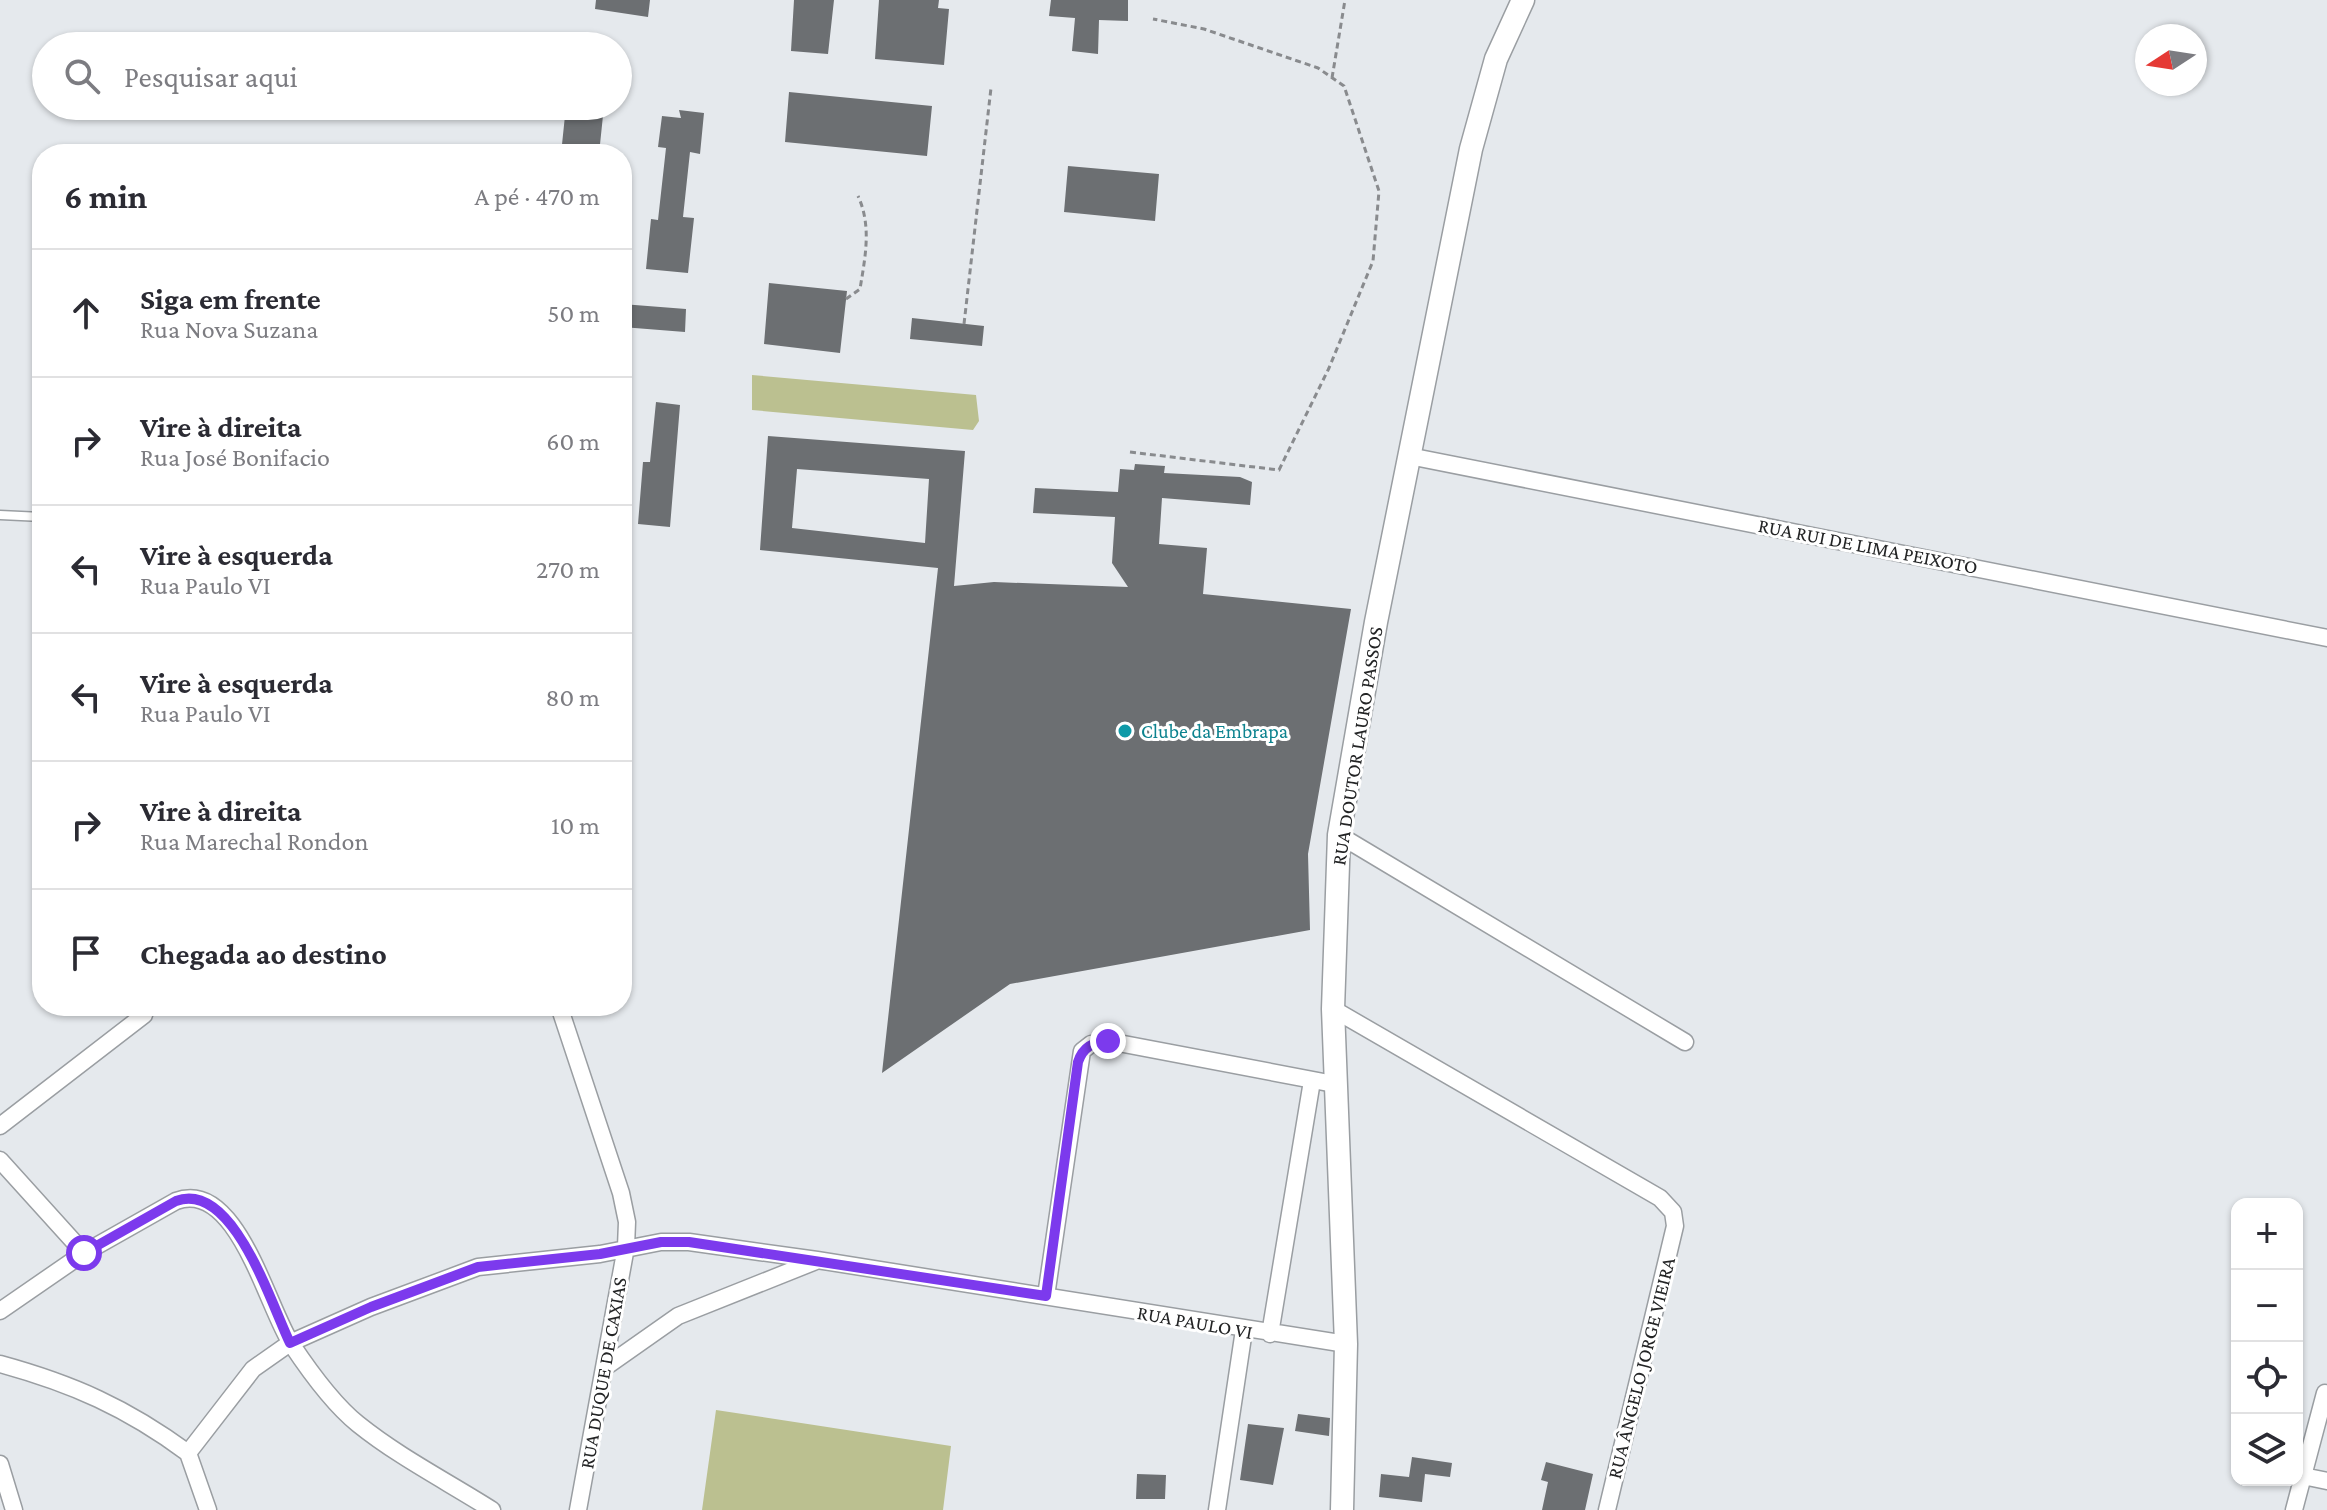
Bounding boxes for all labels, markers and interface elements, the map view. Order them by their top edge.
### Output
north arrow [2135,24,2207,96]
search box [32,32,632,120]
icon: search [60,54,104,98]
text: Pesquisar aqui [124,60,298,93]
text: 6 min [64,178,147,215]
text: A pé · 470 m [475,182,600,211]
text: Siga em frente [140,282,321,315]
icon: ahead [64,291,108,335]
text: 50 m [547,299,600,328]
text: Rua Nova Suzana [140,315,318,344]
text: Vire à direita [140,410,302,443]
icon: right [64,419,108,463]
text: 60 m [546,427,600,456]
text: Rua José Bonifacio [140,443,330,472]
street label: RUA RUI DE LIMA PEIXOTO [1756,514,1980,578]
text: Vire à esquerda [140,538,333,571]
icon: left [64,547,108,591]
text: 270 m [536,555,600,584]
text: Rua Paulo VI [140,571,271,600]
street label: RUA DOUTOR LAURO PASSOS [1327,625,1387,867]
text: Vire à esquerda [140,666,333,699]
icon: left [64,675,108,719]
text: 80 m [546,683,600,712]
text: Rua Paulo VI [140,699,271,728]
place label: Clube da Embrapa [1141,720,1288,743]
marker: Clube da Embrapa [1116,722,1134,740]
text: Vire à direita [140,794,302,827]
icon: right [64,803,108,847]
text: 10 m [551,811,600,840]
text: Rua Marechal Rondon [140,827,368,856]
icon: arrive [64,931,108,975]
text: Chegada ao destino [140,937,387,970]
route end [1090,1023,1126,1059]
map controls [2231,1198,2303,1486]
button: + [2231,1198,2303,1270]
route start [66,1235,102,1271]
street label: RUA ÂNGELO JORGE VIEIRA [1603,1254,1680,1481]
button: − [2231,1270,2303,1342]
street label: RUA DUQUE DE CAXIAS [575,1276,631,1470]
street label: RUA PAULO VI [1136,1301,1254,1343]
button: locate [2231,1342,2303,1414]
button: layers [2231,1414,2303,1486]

